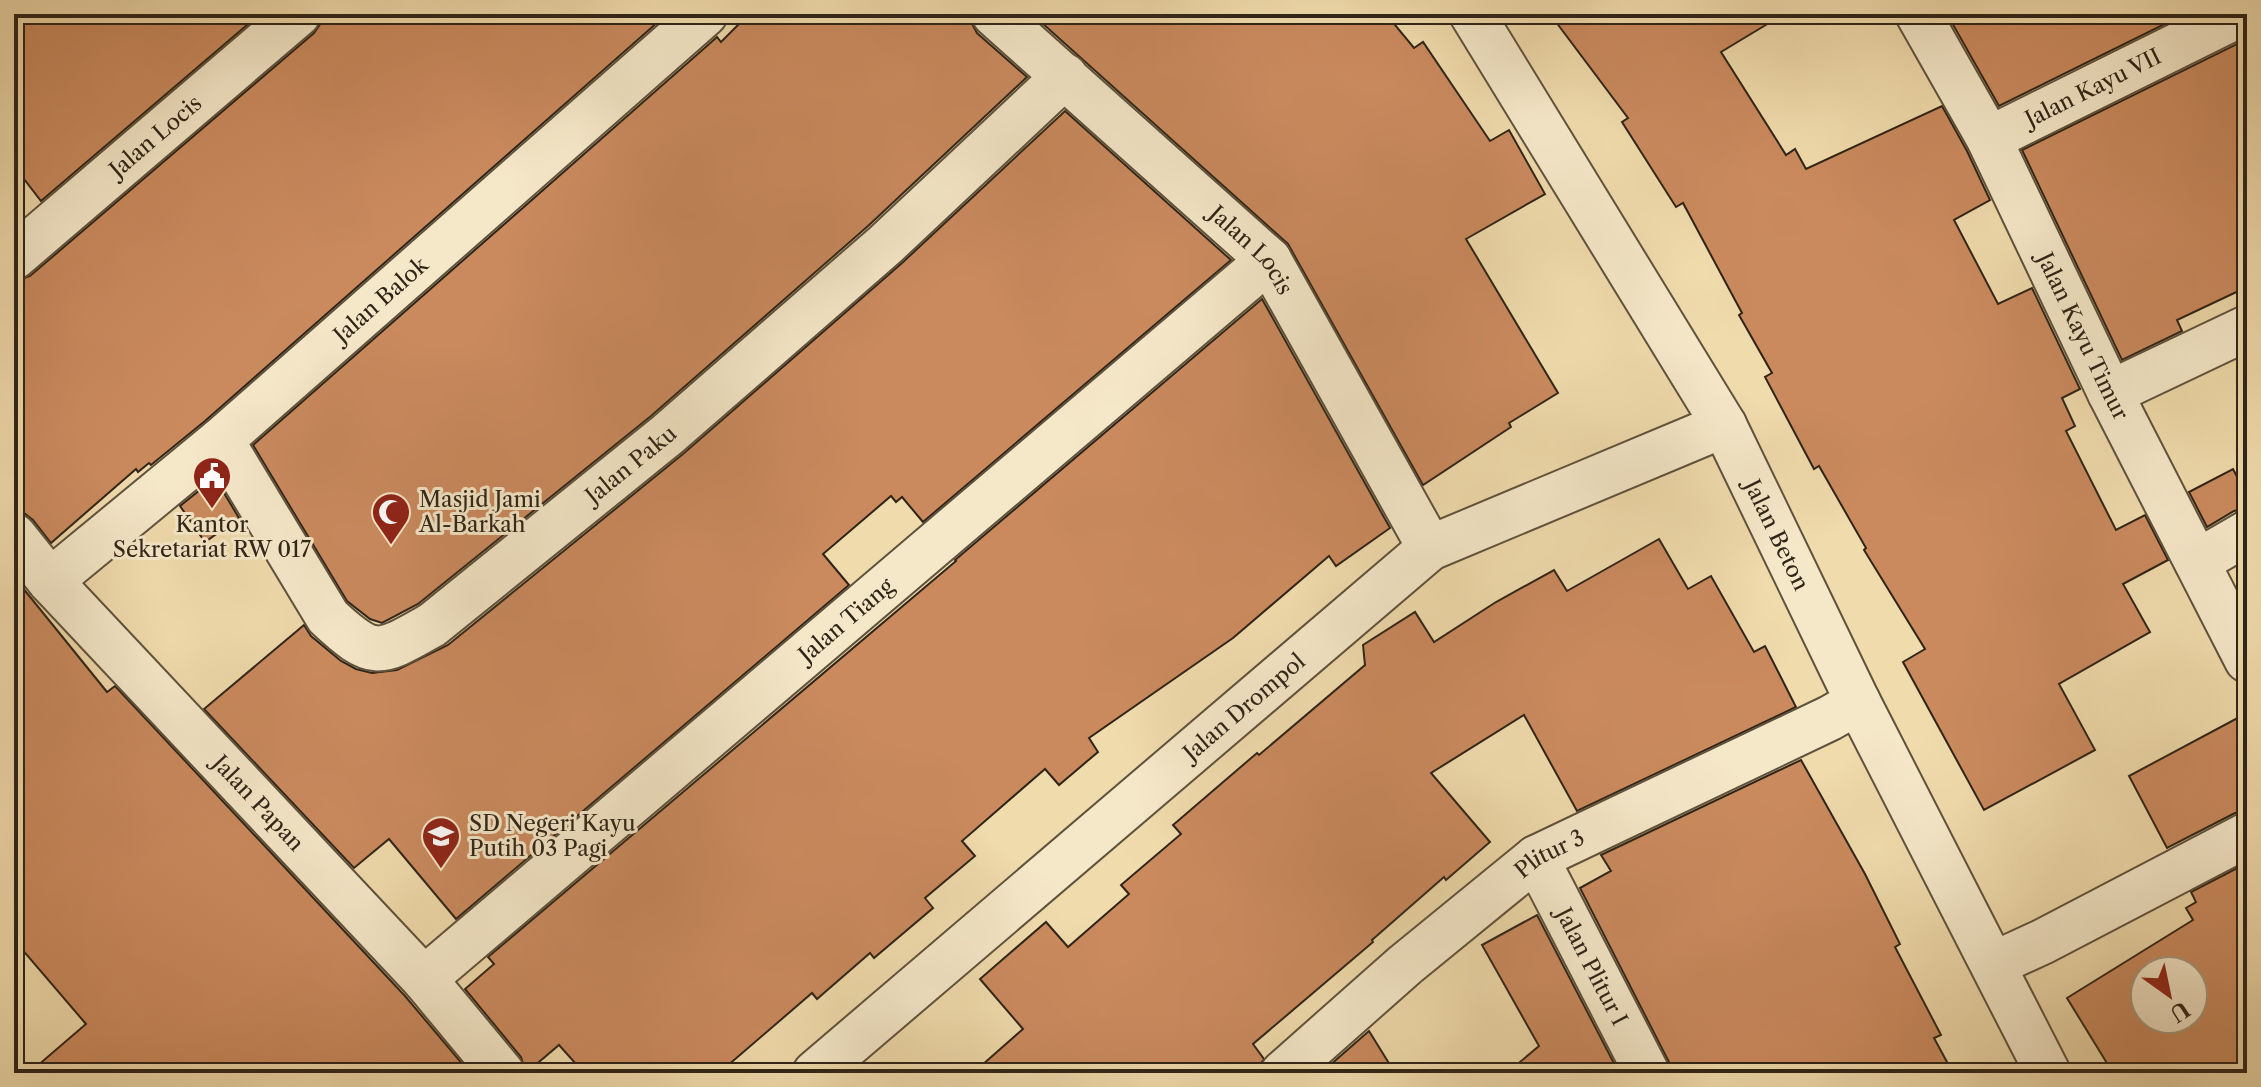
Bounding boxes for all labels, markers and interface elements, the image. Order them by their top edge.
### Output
street label: Jalan Kayu VII [2018,42,2165,134]
street label: Jalan Locis [101,89,207,185]
street label: Jalan Locis [1202,198,1299,299]
street label: Jalan Kayu Timur [2030,245,2135,424]
street label: Jalan Balok [325,250,434,350]
street label: Jalan Paku [577,420,682,511]
public building icon: Kantor Sekretariat RW 017 [191,455,233,510]
street label: Jalan Beton [1738,472,1815,595]
place label: Masjid Jami Al-Barkah [418,486,541,538]
mosque icon: Masjid Jami Al-Barkah [370,491,412,546]
place label: Kantor Sekretariat RW 017 [113,511,311,563]
street label: Jalan Tiang [791,572,899,670]
street label: Jalan Drompol [1175,647,1311,768]
street label: Jalan Papan [205,747,310,857]
place label: SD Negeri Kayu Putih 03 Pagi [469,810,635,862]
school or university icon: SD Negeri Kayu Putih 03 Pagi [420,815,462,870]
street label: Plitur 3 [1509,823,1589,884]
street label: Jalan Plitur I [1549,900,1634,1030]
north arrow [2129,955,2209,1035]
text: U [2165,995,2194,1028]

